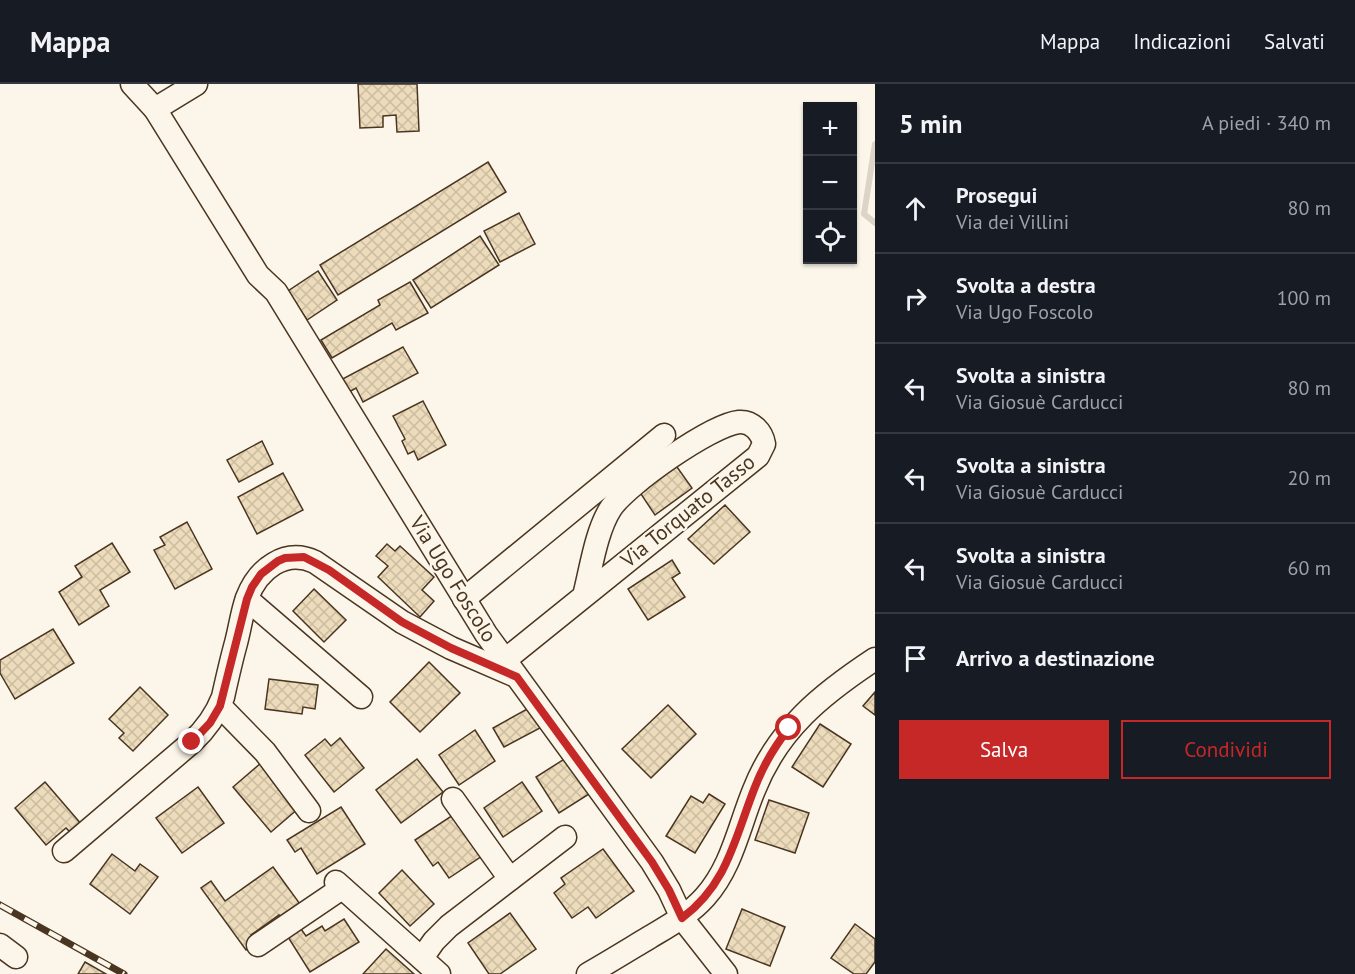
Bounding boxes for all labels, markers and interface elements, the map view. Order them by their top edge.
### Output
text: Mappa [30,23,110,60]
text: Mappa [1040,28,1100,55]
text: Indicazioni [1133,28,1231,55]
text: Salvati [1264,28,1325,55]
map controls [803,102,857,264]
button: + [803,102,857,156]
text: 5 min [899,107,962,140]
text: A piedi · 340 m [1202,110,1331,136]
button: − [803,156,857,210]
text: Prosegui [956,181,1037,209]
icon: ahead [899,192,932,225]
text: 80 m [1288,195,1331,221]
text: Via dei Villini [956,209,1069,235]
button: locate [803,210,857,264]
text: Svolta a destra [956,271,1096,299]
icon: right [899,282,932,315]
text: 100 m [1277,285,1331,311]
text: Via Ugo Foscolo [956,299,1093,325]
text: Svolta a sinistra [956,361,1106,389]
icon: left [899,372,932,405]
text: 80 m [1288,375,1331,401]
text: Via Giosuè Carducci [956,389,1123,415]
street label: Via Torquato Tasso [614,448,760,574]
text: Svolta a sinistra [956,451,1106,479]
icon: left [899,462,932,495]
text: 20 m [1288,465,1331,491]
text: Via Giosuè Carducci [956,479,1123,505]
street label: Via Ugo Foscolo [403,510,503,647]
text: Svolta a sinistra [956,541,1106,569]
icon: left [899,552,932,585]
text: 60 m [1288,555,1331,581]
text: Via Giosuè Carducci [956,569,1123,595]
icon: arrive [899,642,932,675]
text: Arrivo a destinazione [956,644,1155,672]
route start [775,714,801,740]
button: Salva [899,720,1109,779]
button: Condividi [1121,720,1331,779]
route end [178,728,204,754]

